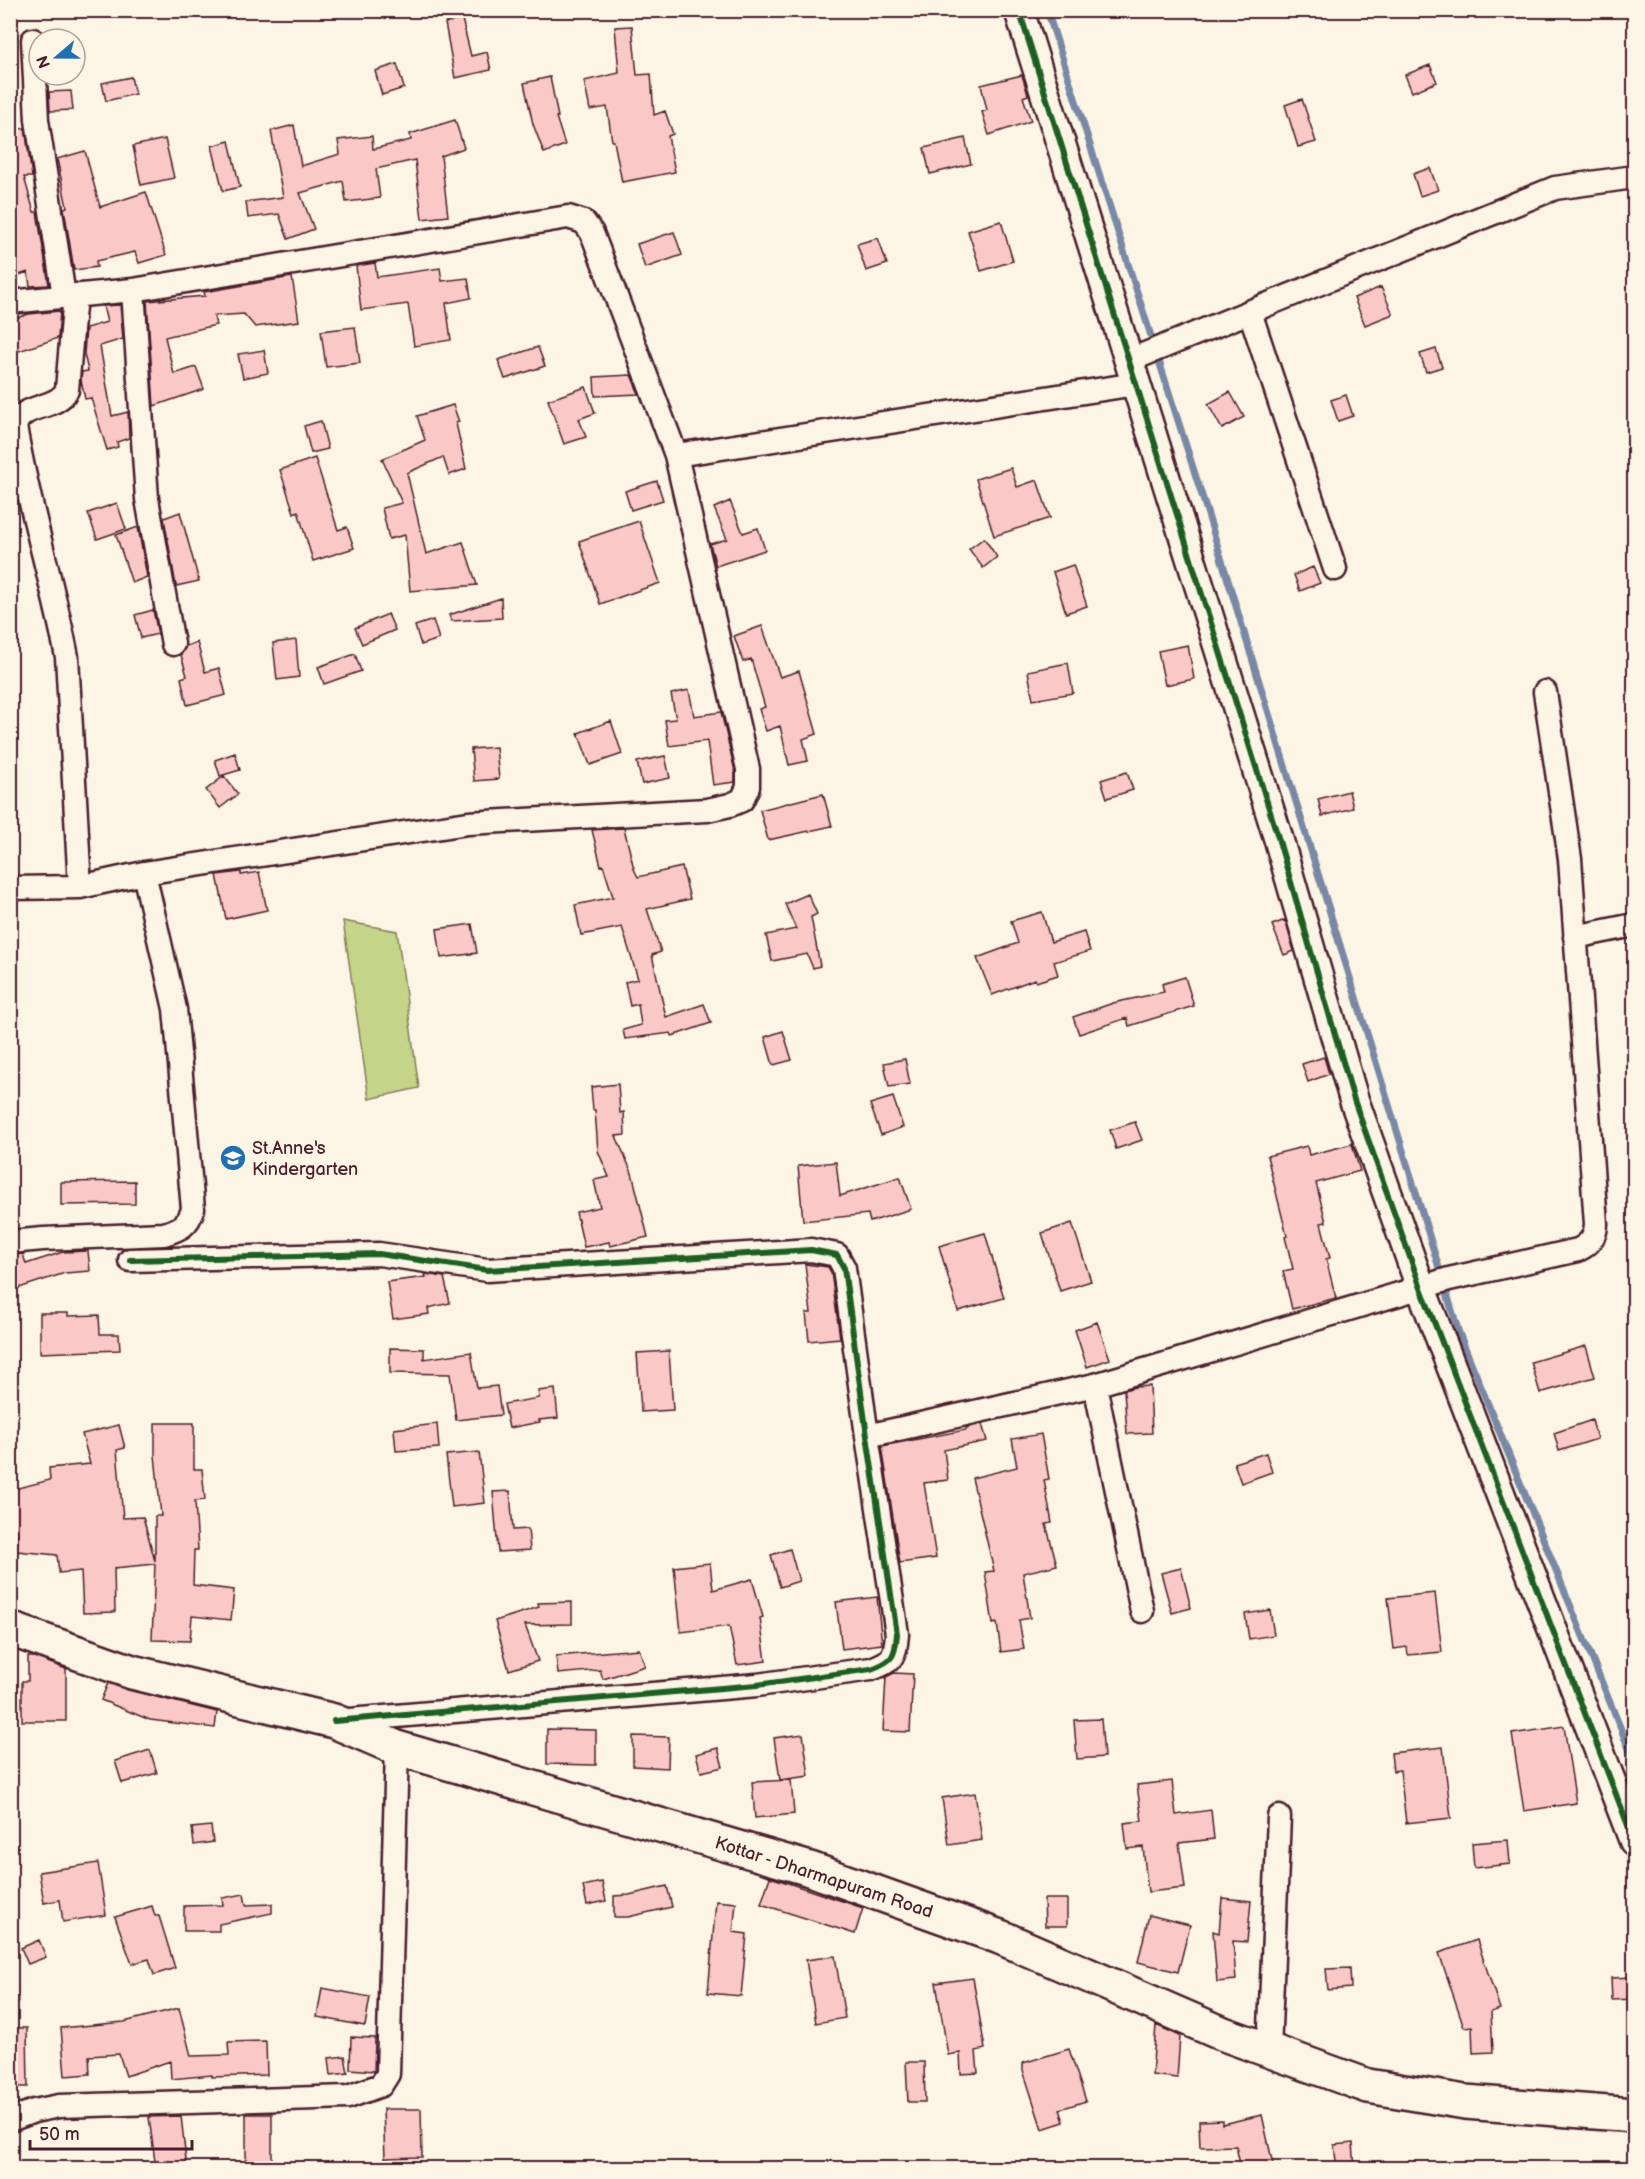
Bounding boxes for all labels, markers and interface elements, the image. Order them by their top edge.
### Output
north arrow [27,27,87,87]
text: N [33,53,55,71]
place label: St.Anne's Kindergarten [252,1138,358,1180]
school or university icon: St.Anne's Kindergarten [218,1143,248,1173]
street label: Kottar - Dharmapuram Road [712,1832,936,1923]
scale bar [30,2113,192,2151]
text: 50 m [39,2124,80,2145]

